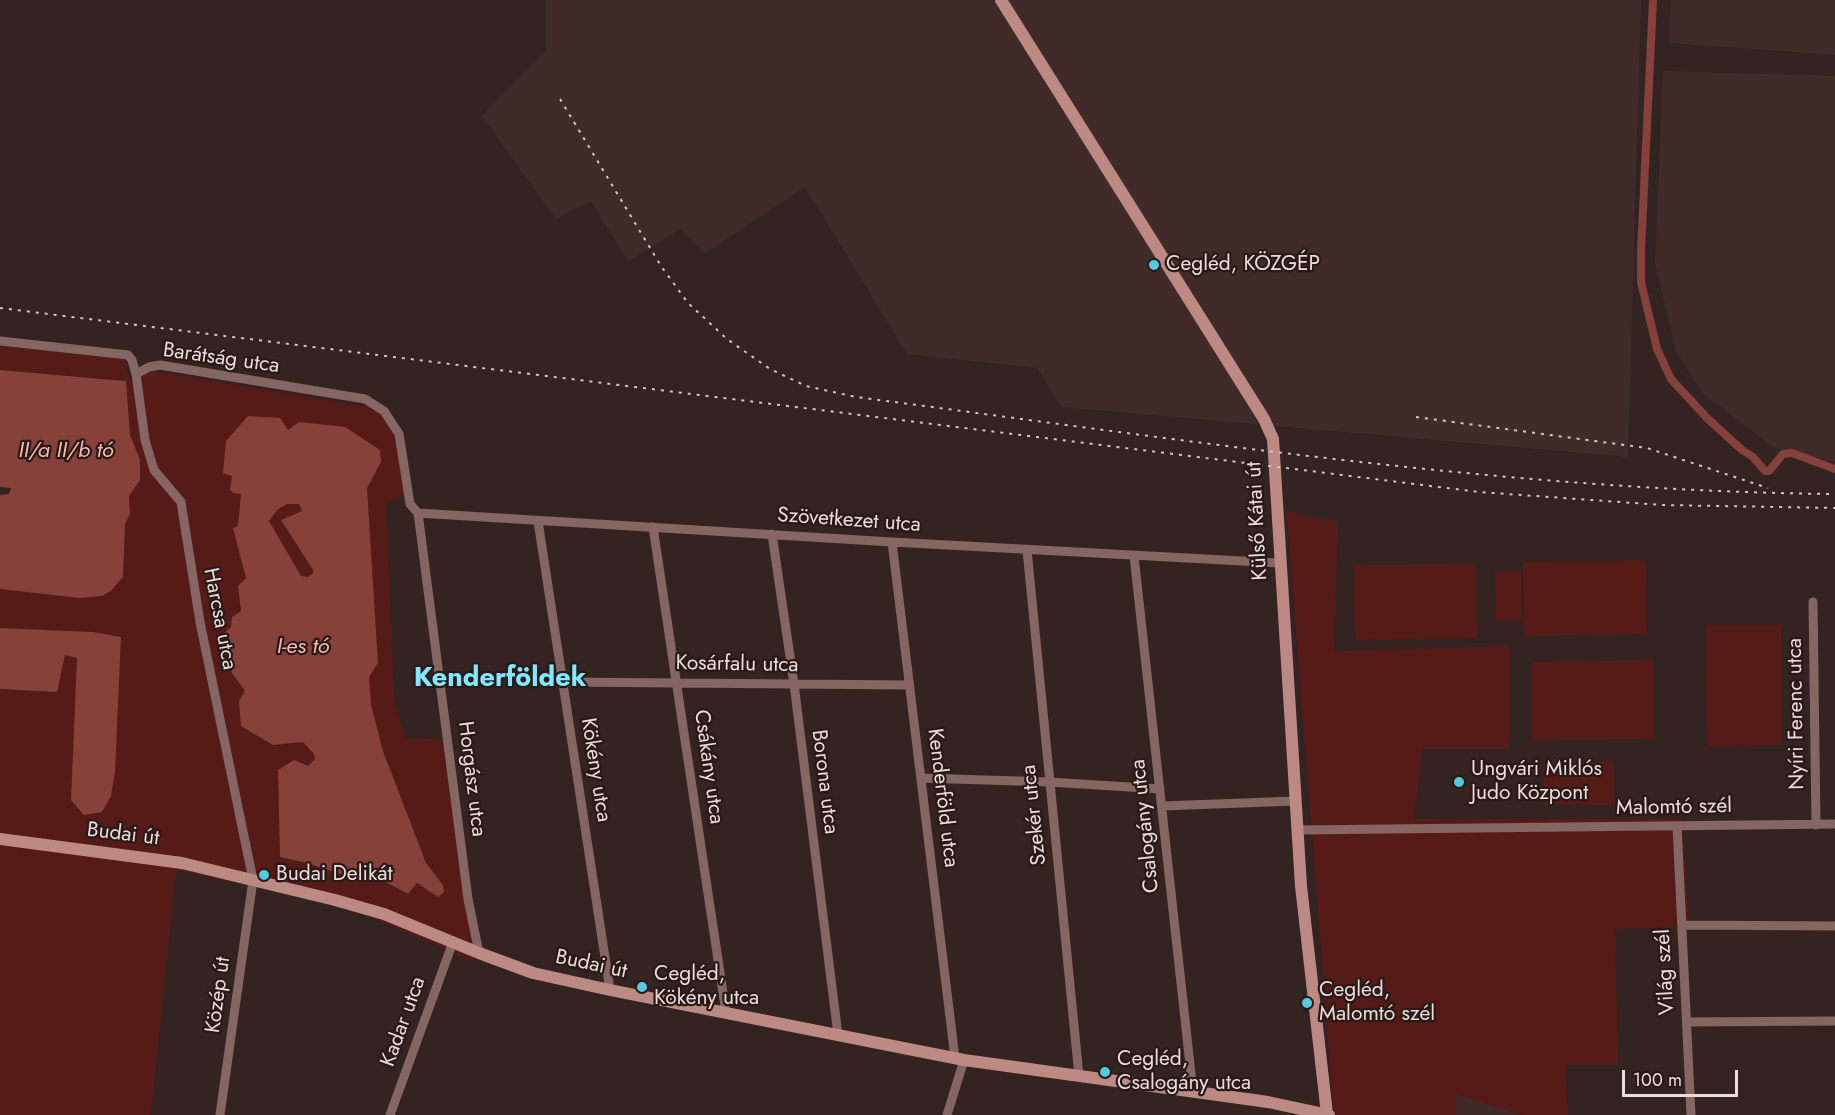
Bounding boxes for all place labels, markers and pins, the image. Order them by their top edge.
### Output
place label: Cegléd, KÖZGÉP [1166,252,1320,278]
marker: Cegléd, KÖZGÉP [1147,258,1161,272]
place label: Ungvári Miklós Judo Központ [1471,757,1602,807]
marker: Ungvári Miklós Judo Központ [1452,775,1466,789]
place label: Budai Delikát [276,862,392,888]
marker: Budai Delikát [257,868,271,882]
place label: Cegléd, Kökény utca [654,962,759,1012]
place label: Cegléd, Malomtó szél [1319,978,1435,1028]
marker: Cegléd, Kökény utca [635,980,649,994]
marker: Cegléd, Malomtó szél [1300,996,1314,1010]
place label: Cegléd, Csalogány utca [1117,1047,1251,1097]
marker: Cegléd, Csalogány utca [1098,1065,1112,1079]

